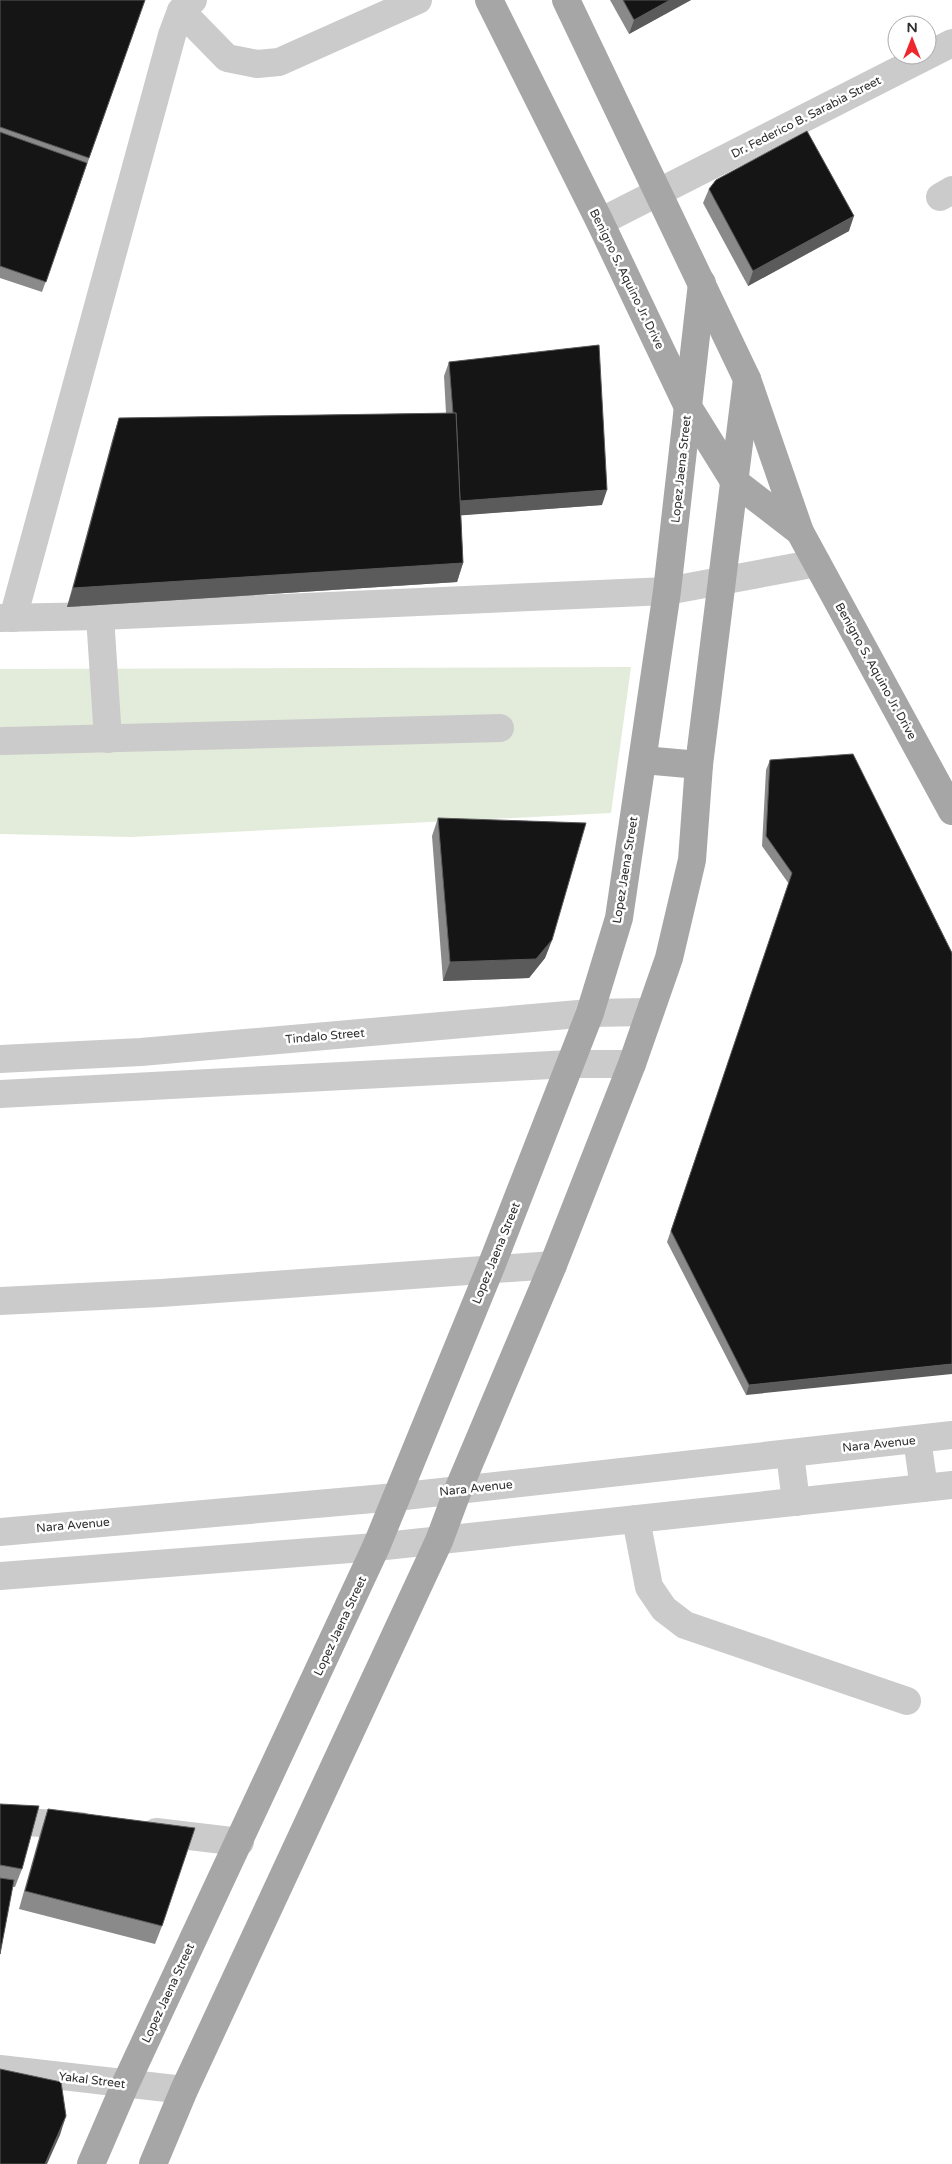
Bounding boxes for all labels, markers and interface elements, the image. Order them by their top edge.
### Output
north arrow [887,15,937,65]
text: N [906,19,918,36]
street label: Dr. Federico B. Sarabia Street [729,73,884,161]
street label: Benigno S. Aquino Jr. Drive [587,207,667,352]
street label: Lopez Jaena Street [668,414,694,524]
street label: Benigno S. Aquino Jr. Drive [832,600,920,742]
street label: Lopez Jaena Street [610,815,640,925]
street label: Tindalo Street [285,1026,366,1046]
street label: Lopez Jaena Street [469,1200,523,1306]
street label: Nara Avenue [842,1433,917,1455]
street label: Nara Avenue [439,1477,514,1499]
street label: Nara Avenue [36,1515,111,1535]
street label: Lopez Jaena Street [311,1574,369,1678]
street label: Lopez Jaena Street [139,1941,197,2045]
street label: Yakal Street [58,2069,127,2091]

